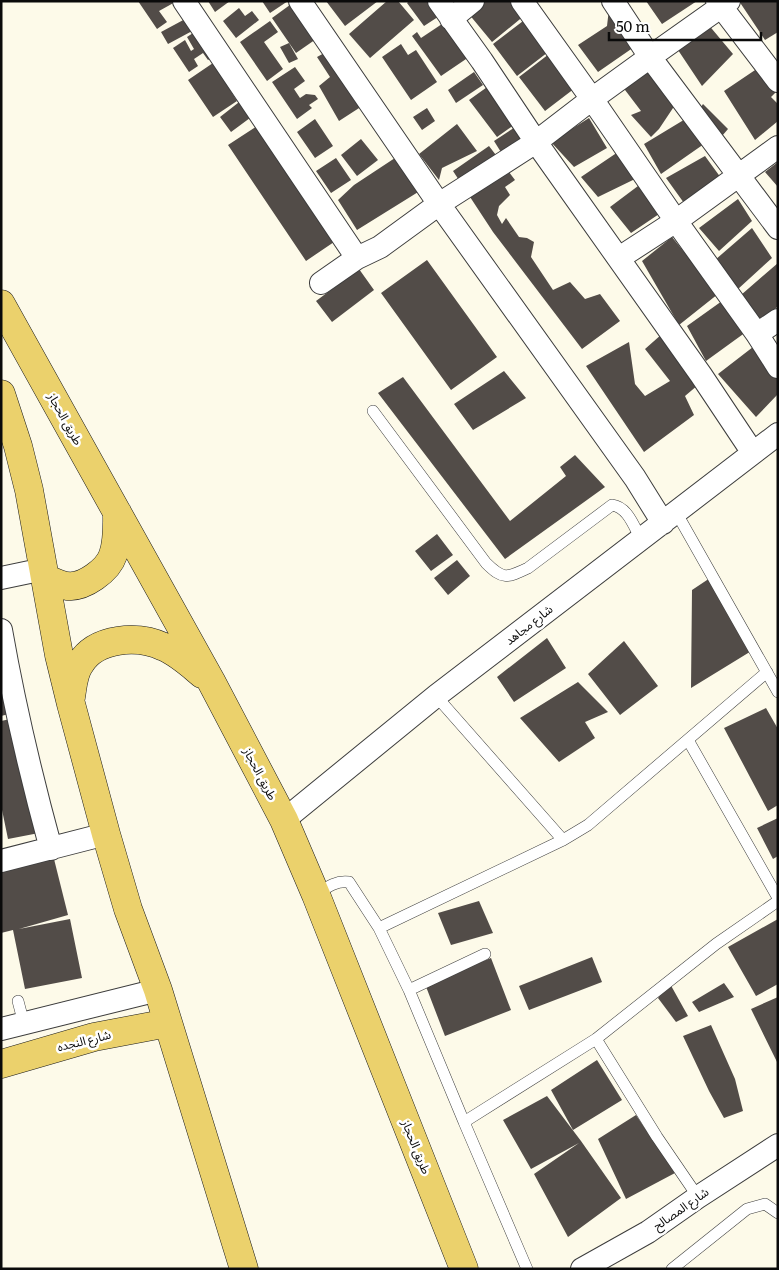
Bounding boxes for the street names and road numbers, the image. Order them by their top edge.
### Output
street label: طريق الحجاز [44,388,88,448]
street label: شارع مجاهد [501,600,557,649]
street label: طريق الحجاز [239,743,282,803]
street label: شارع النجده [55,1025,113,1056]
street label: طريق الحجاز [397,1116,436,1177]
street label: شارع المصالح [649,1182,713,1235]

